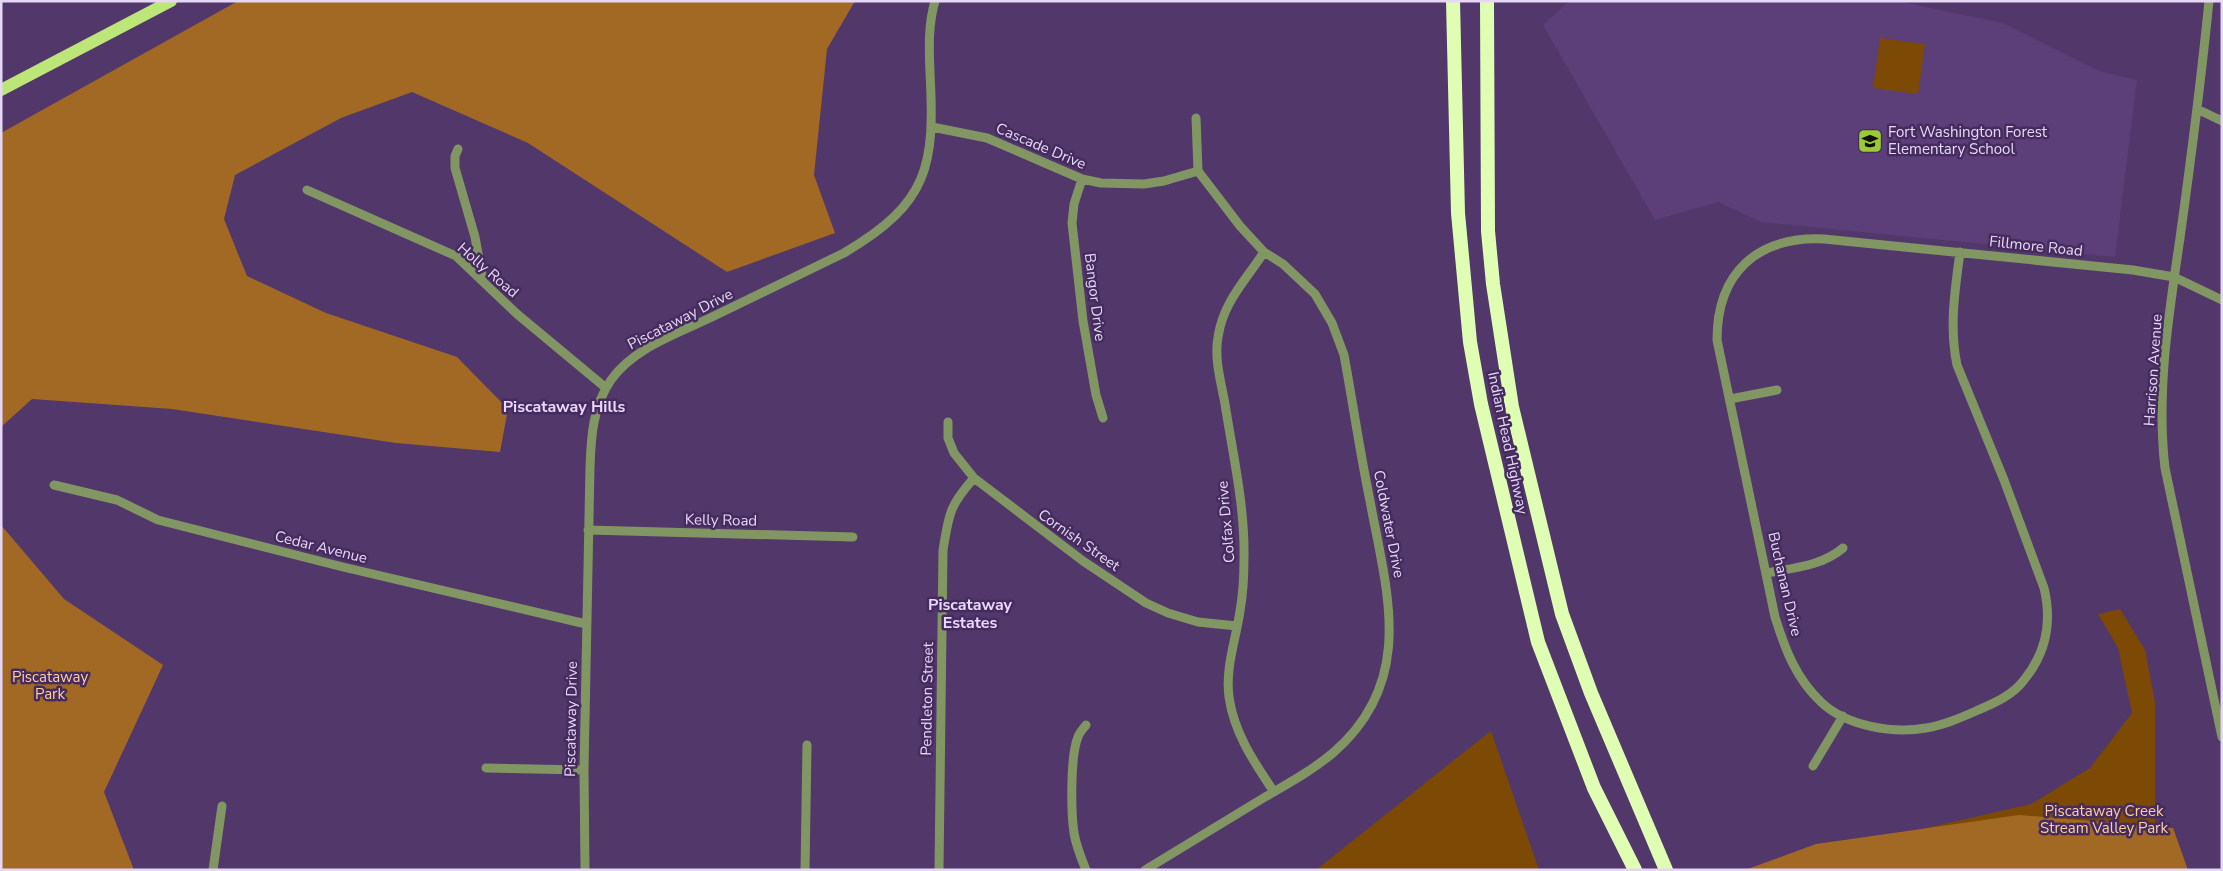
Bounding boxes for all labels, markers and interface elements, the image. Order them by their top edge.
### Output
street label: Cascade Drive [993,118,1089,174]
place label: Fort Washington Forest Elementary School [1888,122,2048,159]
school or university icon: Fort Washington Forest Elementary School [1857,128,1883,154]
street label: Fillmore Road [1988,231,2084,261]
street label: Holly Road [453,238,523,302]
street label: Bangor Drive [1080,252,1110,342]
street label: Piscataway Drive [624,284,736,354]
street label: Harrison Avenue [2139,313,2167,427]
street label: Indian Head Highway [1483,370,1533,516]
district label: Piscataway Hills [503,396,626,418]
street label: Coldwater Drive [1369,468,1409,580]
street label: Colfax Drive [1212,480,1240,564]
street label: Cornish Street [1034,504,1125,576]
street label: Kelly Road [685,509,757,531]
street label: Cedar Avenue [273,526,369,568]
street label: Buchanan Drive [1763,530,1807,638]
district label: Piscataway Estates [928,594,1013,634]
street label: Pendleton Street [916,641,938,756]
street label: Piscataway Drive [560,661,582,777]
park label: Piscataway Park [12,667,88,704]
park label: Piscataway Creek Stream Valley Park [2040,801,2168,838]

